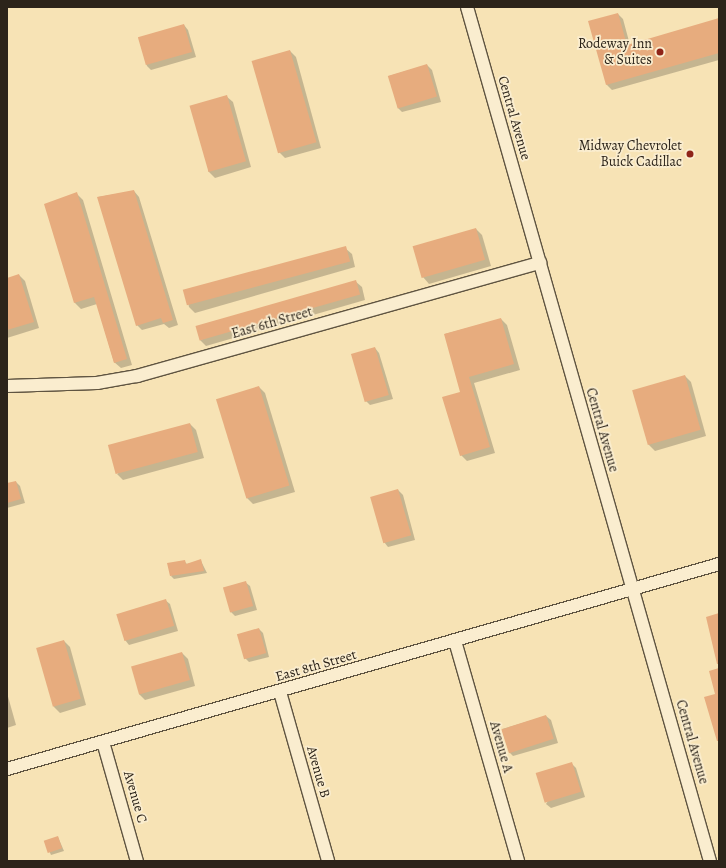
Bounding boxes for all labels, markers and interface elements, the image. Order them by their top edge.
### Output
place label: Rodeway Inn & Suites [578,36,652,68]
marker: Rodeway Inn & Suites [655,47,665,57]
street label: Central Avenue [494,74,534,162]
place label: Midway Chevrolet Buick Cadillac [579,138,682,170]
marker: Midway Chevrolet Buick Cadillac [685,149,695,159]
street label: East 6th Street [230,303,314,343]
street label: Central Avenue [582,386,622,474]
street label: East 8th Street [273,646,359,686]
street label: Central Avenue [672,698,712,786]
street label: Avenue A [486,719,516,775]
street label: Avenue B [303,744,333,800]
street label: Avenue C [120,769,150,825]

